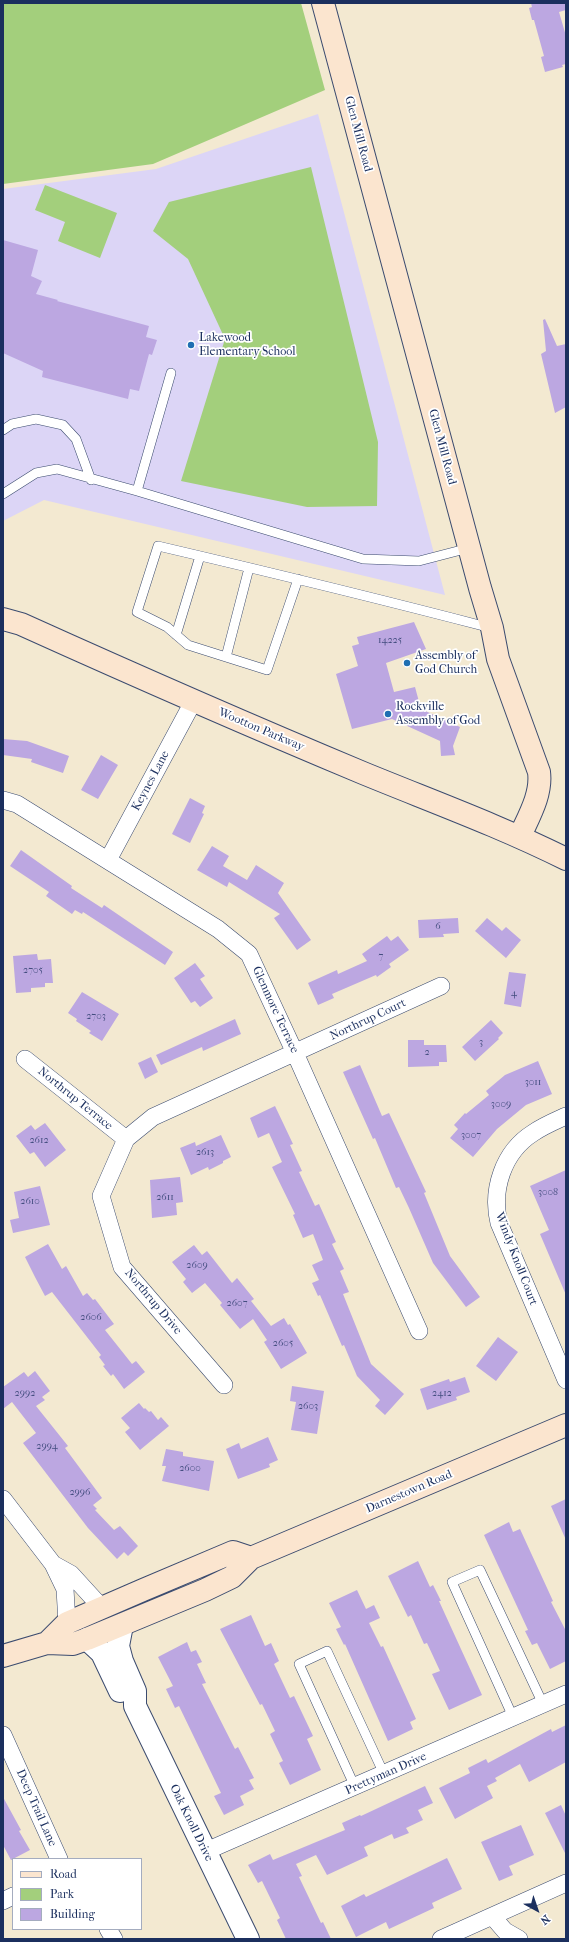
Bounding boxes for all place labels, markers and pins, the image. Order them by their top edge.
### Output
place label: Lakewood Elementary School [199,331,296,359]
marker: Lakewood Elementary School [186,340,196,350]
place label: Assembly of God Church [415,649,477,677]
marker: Assembly of God Church [402,658,412,668]
place label: Rockville Assembly of God [396,700,480,728]
marker: Rockville Assembly of God [383,709,393,719]

